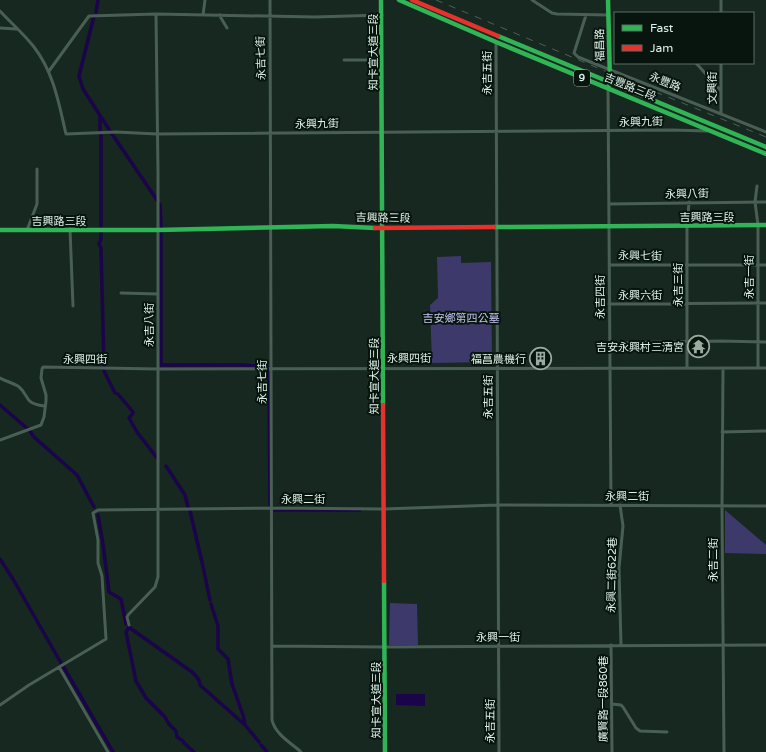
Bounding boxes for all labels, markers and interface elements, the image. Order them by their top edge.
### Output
legend [614,12,754,64]
street label: 知卡宣大道三段 [367,14,380,91]
text: Fast [650,21,674,35]
street label: 福昌路 [593,28,607,62]
street label: 永吉七街 [254,36,268,80]
text: Jam [650,41,673,55]
street label: 永吉五街 [481,51,494,95]
road number: 9 [574,70,590,86]
street label: 永豐路 [647,70,683,94]
street label: 吉豐路三段 [602,71,658,103]
street label: 文興街 [706,72,719,105]
street label: 永興九街 [619,115,663,129]
street label: 永興九街 [295,117,339,131]
street label: 永興八街 [665,187,709,201]
street label: 吉興路三段 [355,211,411,225]
street label: 吉興路三段 [680,211,735,224]
street label: 吉興路三段 [32,215,87,228]
street label: 永興七街 [618,249,662,263]
street label: 永吉一街 [743,255,756,299]
street label: 永吉三街 [672,263,685,307]
street label: 永吉四街 [594,275,607,319]
street label: 永興六街 [618,289,662,302]
street label: 永吉八街 [143,303,156,347]
park label: 吉安鄉第四公墓 [423,312,500,325]
temple icon: 吉安永興村三清宮 [686,334,712,360]
street label: 知卡宣大道三段 [368,338,381,415]
place label: 吉安永興村三清宮 [596,341,684,354]
building icon: 福菖農機行 [528,346,554,372]
street label: 永興四街 [387,352,431,365]
street label: 永興四街 [63,353,107,366]
place label: 福菖農機行 [471,353,526,366]
street label: 永吉七街 [256,360,269,404]
street label: 永吉五街 [482,375,495,419]
street label: 永興二街 [605,490,649,503]
street label: 永興二街 [281,493,325,506]
street label: 永興二街622巷 [605,537,619,613]
street label: 永吉二街 [707,538,720,582]
street label: 永興一街 [476,631,520,644]
street label: 廣賢路一段860巷 [597,656,610,742]
street label: 知卡宣大道三段 [370,662,383,739]
street label: 永吉五街 [484,699,497,743]

